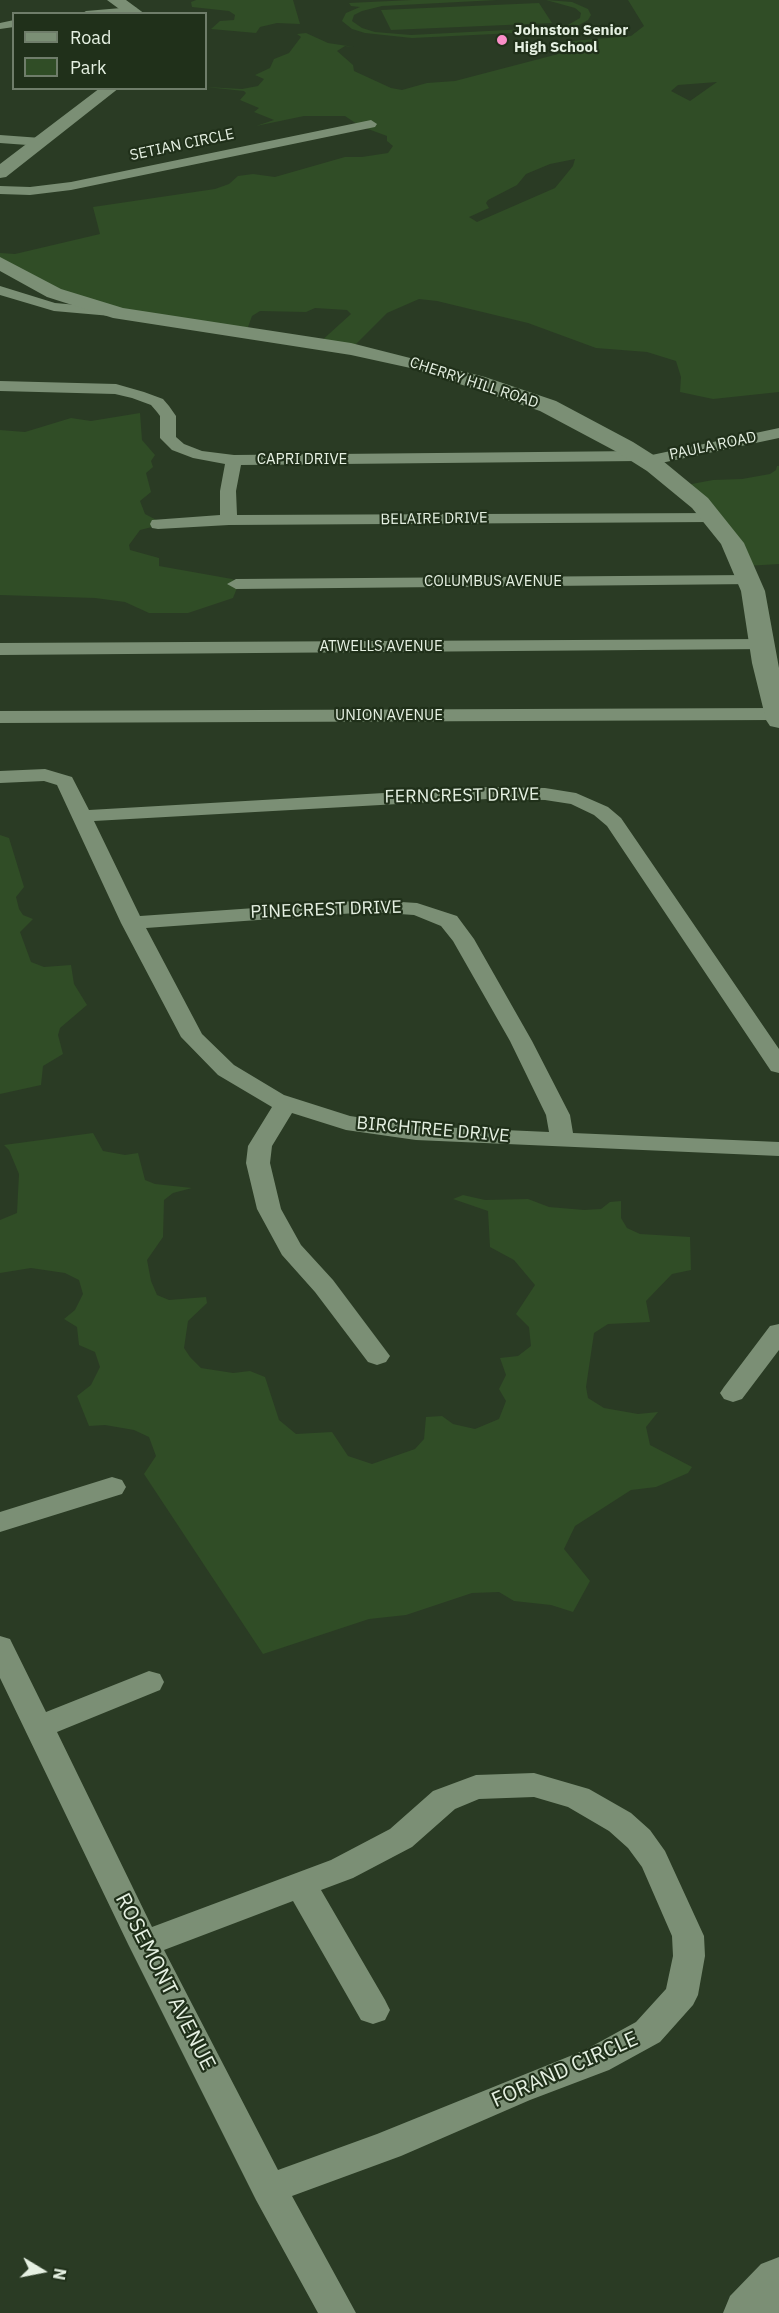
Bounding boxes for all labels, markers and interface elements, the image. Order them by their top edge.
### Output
legend [12,12,207,90]
place label: Johnston Senior High School [514,22,628,57]
text: Road [70,26,111,49]
marker: Johnston Senior High School [495,33,509,47]
text: Park [70,56,106,79]
street label: SETIAN CIRCLE [128,125,236,165]
street label: CHERRY HILL ROAD [407,354,541,412]
street label: PAULA ROAD [668,428,758,464]
street label: CAPRI DRIVE [257,451,347,469]
street label: BELAIRE DRIVE [380,509,488,529]
street label: COLUMBUS AVENUE [424,573,562,591]
street label: ATWELLS AVENUE [319,638,443,656]
street label: UNION AVENUE [335,707,443,725]
street label: FERNCREST DRIVE [384,784,540,808]
street label: PINECREST DRIVE [250,897,402,923]
street label: BIRCHTREE DRIVE [356,1113,510,1147]
street label: ROSEMONT AVENUE [109,1889,221,2075]
street label: FORAND CIRCLE [488,2026,642,2114]
north arrow [12,2241,72,2301]
text: N [49,2267,71,2282]

